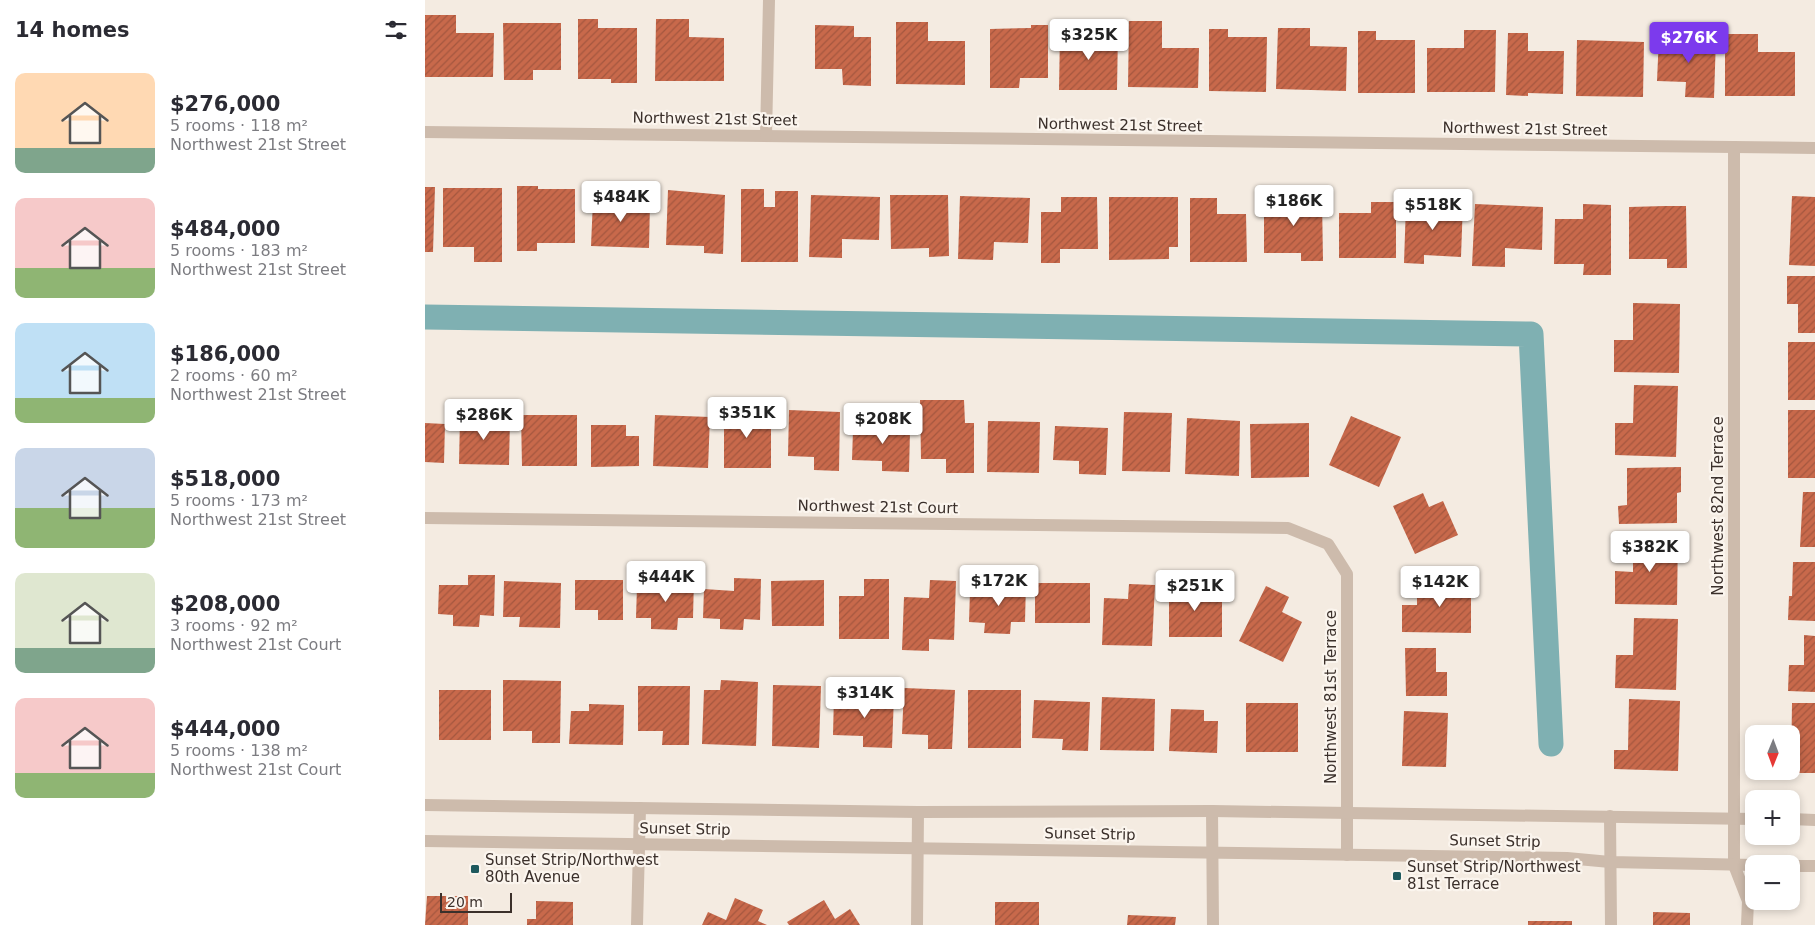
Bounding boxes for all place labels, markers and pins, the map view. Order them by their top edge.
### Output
pin: $325K [1054,18,1124,61]
pin: $276K [1654,22,1724,64]
pin: $484K [586,180,656,223]
pin: $186K [1259,184,1329,227]
pin: $518K [1398,188,1468,231]
pin: $351K [712,396,782,439]
pin: $286K [449,398,519,441]
pin: $208K [848,402,918,445]
pin: $382K [1615,530,1685,573]
pin: $444K [631,560,701,603]
pin: $172K [964,564,1034,607]
pin: $142K [1405,566,1475,608]
pin: $251K [1160,570,1230,612]
pin: $314K [830,676,900,719]
place label: Sunset Strip/Northwest 80th Avenue [485,851,659,886]
place label: Sunset Strip/Northwest 81st Terrace [1407,858,1581,893]
marker: Sunset Strip/Northwest 80th Avenue [469,863,481,875]
marker: Sunset Strip/Northwest 81st Terrace [1391,870,1403,882]

